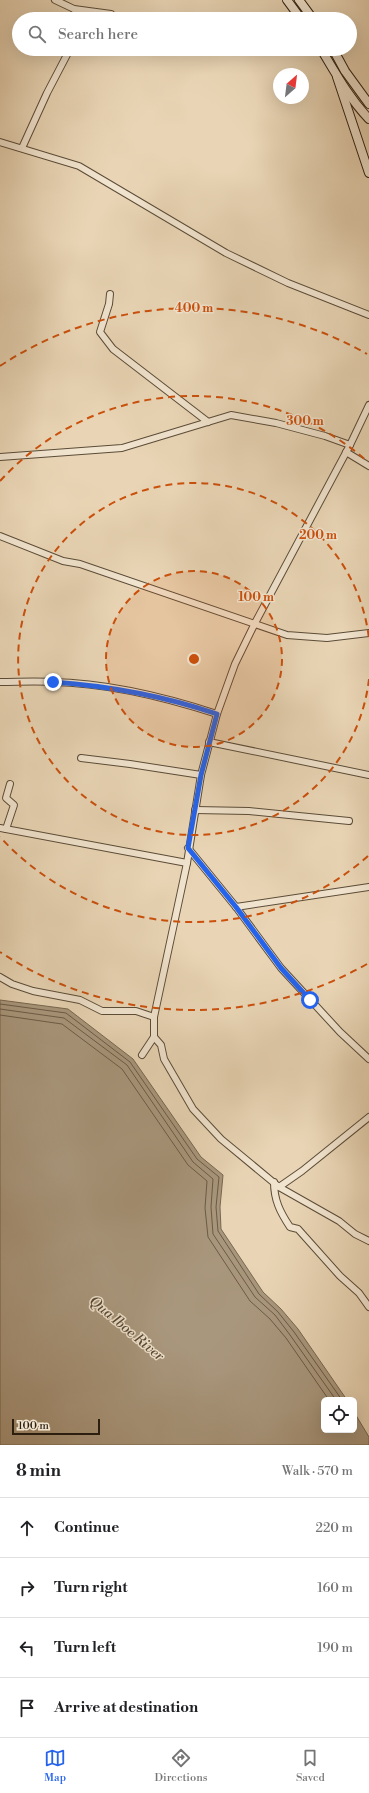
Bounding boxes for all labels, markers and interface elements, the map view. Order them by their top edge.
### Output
search box [12,12,357,56]
icon: search [26,23,48,45]
text: Search here [58,25,138,44]
north arrow [273,68,309,104]
text: 400 m [175,301,213,316]
text: 300 m [286,414,324,429]
text: 200 m [299,528,337,543]
text: 100 m [238,590,274,605]
centre of rings [187,652,201,666]
route end [44,673,62,691]
route start [301,991,319,1009]
water label: Qua Iboe River [85,1292,168,1366]
map controls [321,1397,357,1433]
button: locate [321,1397,357,1433]
scale bar [12,1417,100,1436]
text: 100 m [18,1419,49,1433]
text: 8 min [16,1460,61,1482]
text: Walk · 570 m [282,1463,353,1479]
icon: ahead [16,1517,38,1539]
text: Continue [54,1518,119,1537]
text: 220 m [315,1520,353,1536]
icon: right [16,1577,38,1599]
text: Turn right [54,1578,128,1597]
text: 160 m [317,1580,353,1596]
icon: left [16,1637,38,1659]
text: Turn left [54,1638,116,1657]
text: 190 m [317,1640,353,1656]
icon: arrive [16,1697,38,1719]
text: Arrive at destination [54,1698,198,1717]
tab: Map [44,1747,66,1785]
tab: Directions [155,1747,208,1785]
tab: Saved [296,1747,325,1785]

